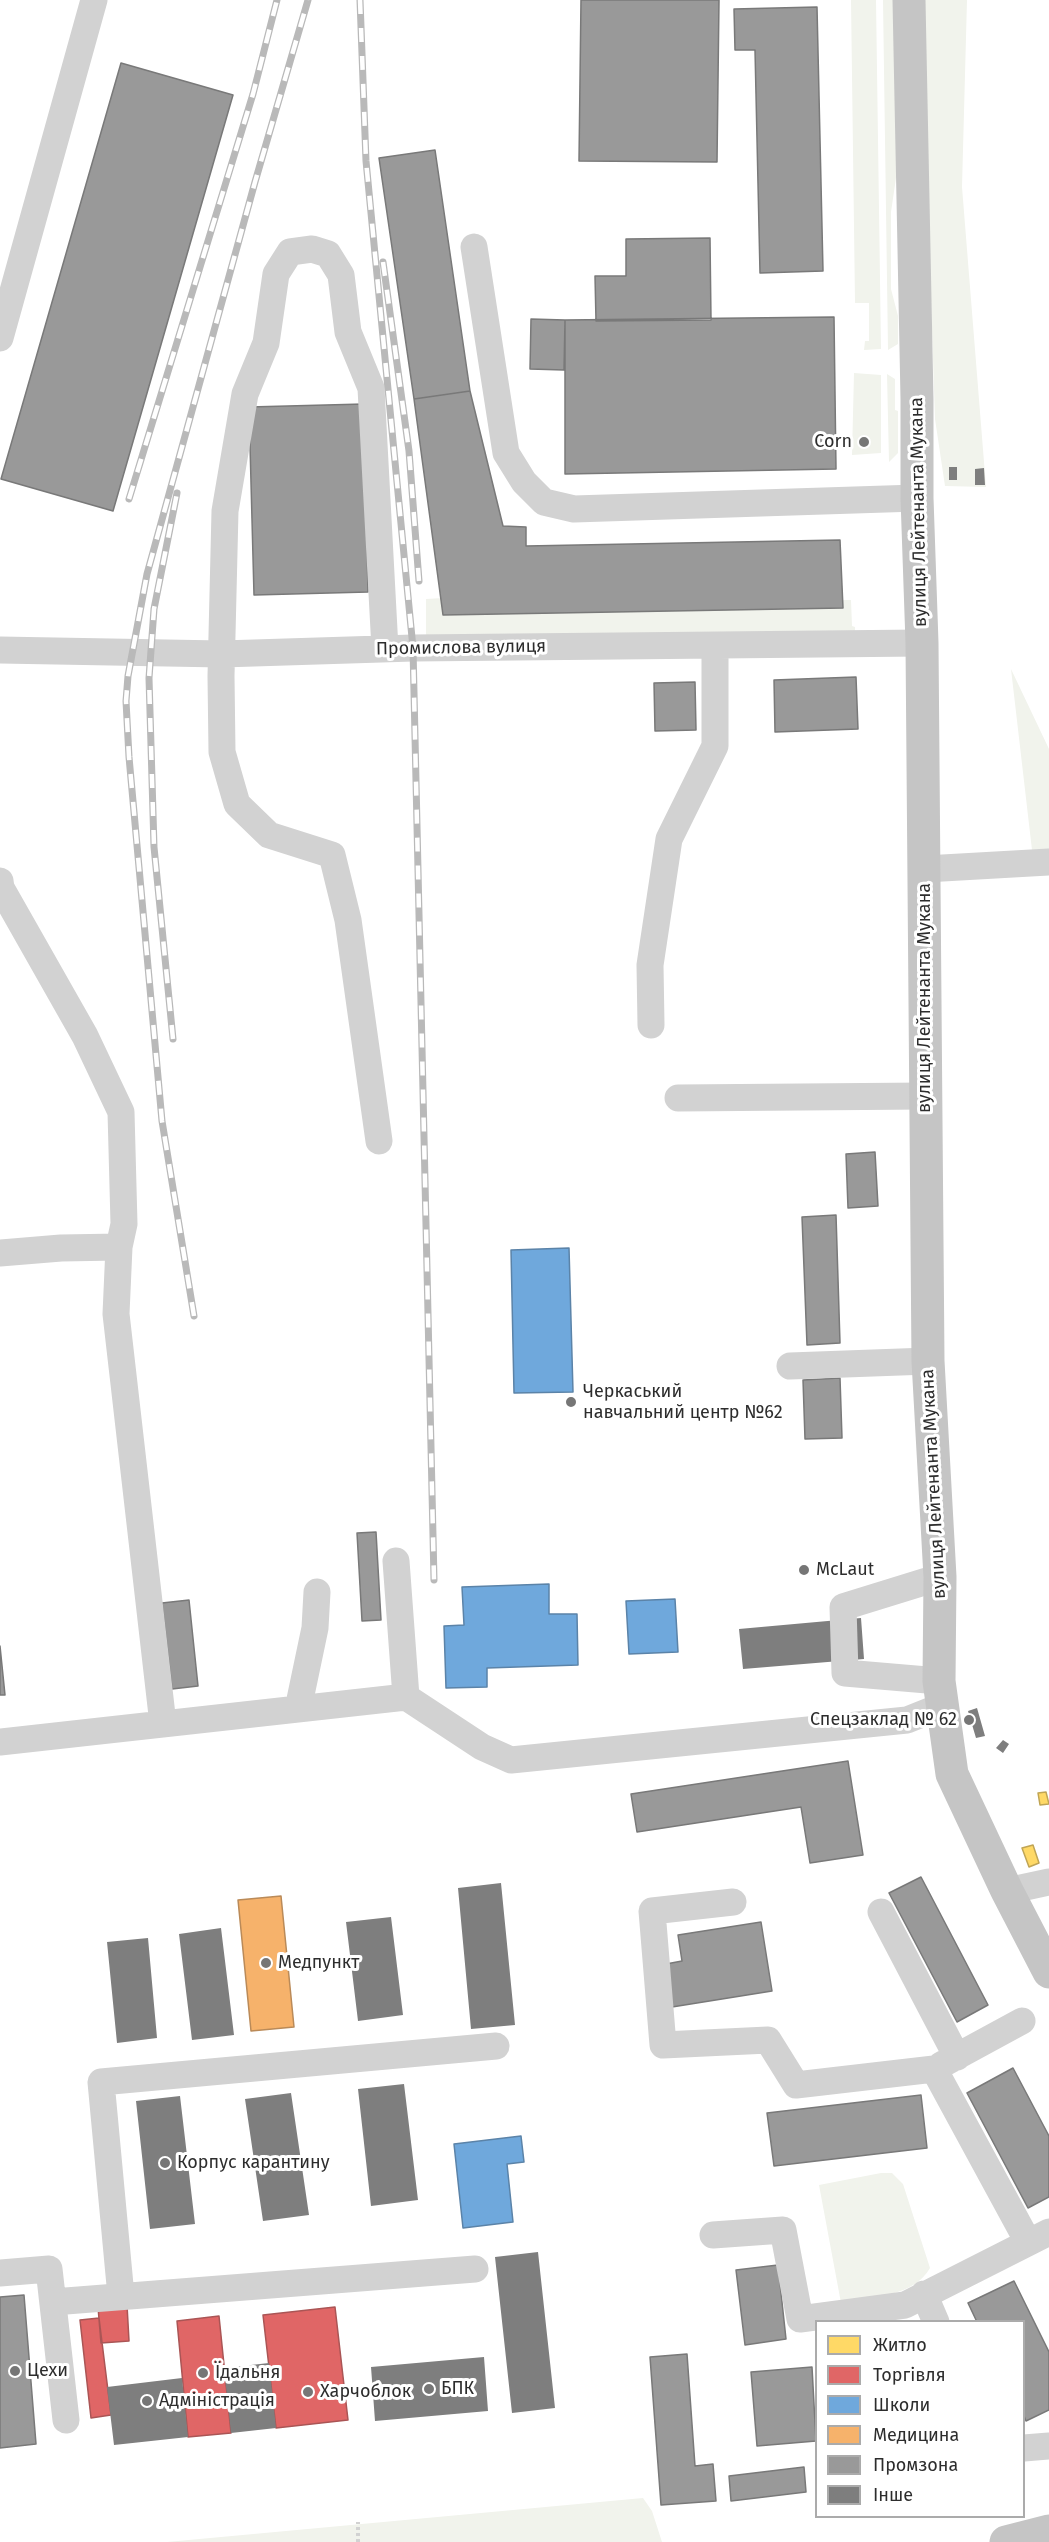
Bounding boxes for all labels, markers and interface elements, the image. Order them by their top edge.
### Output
street label: вулиця Лейтенанта Мукана [906,397,932,627]
place label: Corn [814,431,852,453]
marker: Corn [857,435,871,449]
street label: Промислова вулиця [376,636,546,660]
street label: вулиця Лейтенанта Мукана [914,883,936,1113]
street label: вулиця Лейтенанта Мукана [917,1369,951,1599]
place label: Черкаський навчальний центр №62 [583,1381,783,1424]
marker: Черкаський навчальний центр №62 [564,1395,578,1409]
place label: McLaut [816,1559,874,1581]
marker: McLaut [797,1563,811,1577]
place label: Спецзаклад № 62 [810,1709,957,1731]
marker: Спецзаклад № 62 [962,1713,976,1727]
place label: Медпункт [278,1952,359,1974]
marker: Медпункт [259,1956,273,1970]
place label: Корпус карантину [177,2152,330,2174]
marker: Корпус карантину [158,2156,172,2170]
legend [815,2320,1025,2518]
text: Житло [873,2334,927,2356]
place label: Цехи [27,2360,68,2382]
place label: Їдальня [215,2362,280,2384]
marker: Цехи [8,2364,22,2378]
text: Торгівля [873,2364,946,2386]
marker: Їдальня [196,2366,210,2380]
place label: БПК [441,2378,474,2400]
place label: Харчоблок [320,2381,411,2403]
marker: БПК [422,2382,436,2396]
marker: Харчоблок [301,2385,315,2399]
place label: Адміністрація [159,2390,275,2412]
marker: Адміністрація [140,2394,154,2408]
text: Школи [873,2394,930,2416]
text: Медицина [873,2424,959,2446]
text: Промзона [873,2454,958,2476]
text: Інше [873,2484,913,2506]

